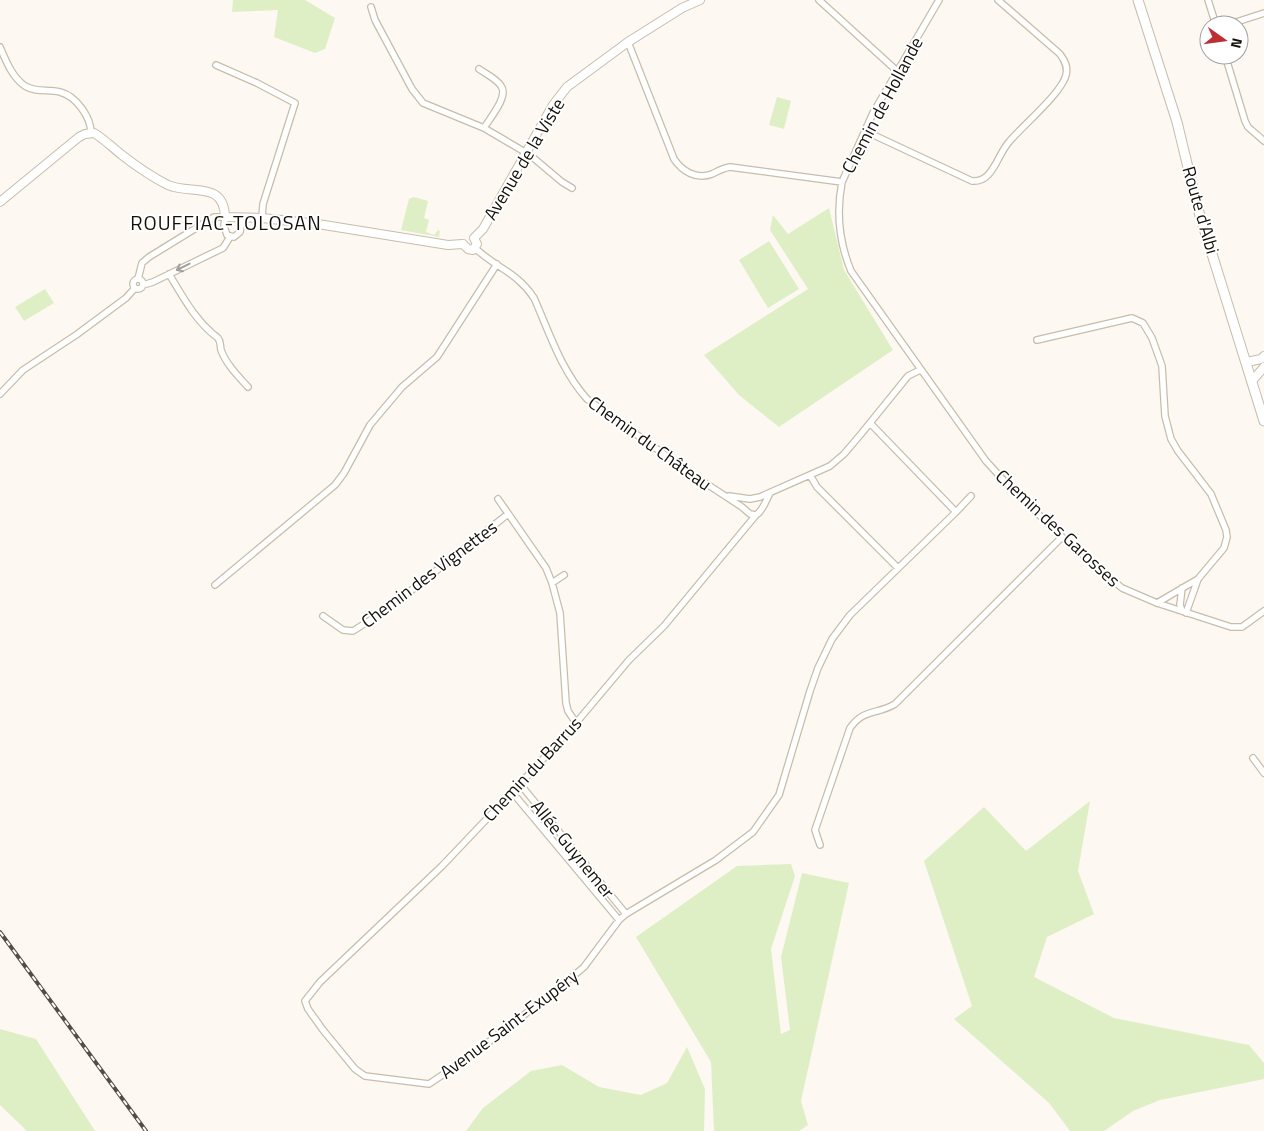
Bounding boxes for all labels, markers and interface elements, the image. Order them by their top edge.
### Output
north arrow [1199,15,1249,65]
street label: Chemin de Hollande [835,32,929,178]
text: N [1226,36,1248,51]
street label: Avenue de la Viste [477,93,571,225]
street label: Route d'Albi [1176,163,1226,257]
district label: ROUFFIAC-TOLOSAN [130,207,322,238]
one-way arrow [176,263,191,272]
street label: Chemin du Château [583,389,717,497]
street label: Chemin des Garosses [990,463,1126,593]
street label: Chemin des Vignettes [355,514,503,634]
street label: Chemin du Barrus [476,711,588,827]
street label: Allée Guynemer [525,794,621,904]
street label: Avenue Saint-Exupéry [434,963,584,1085]

